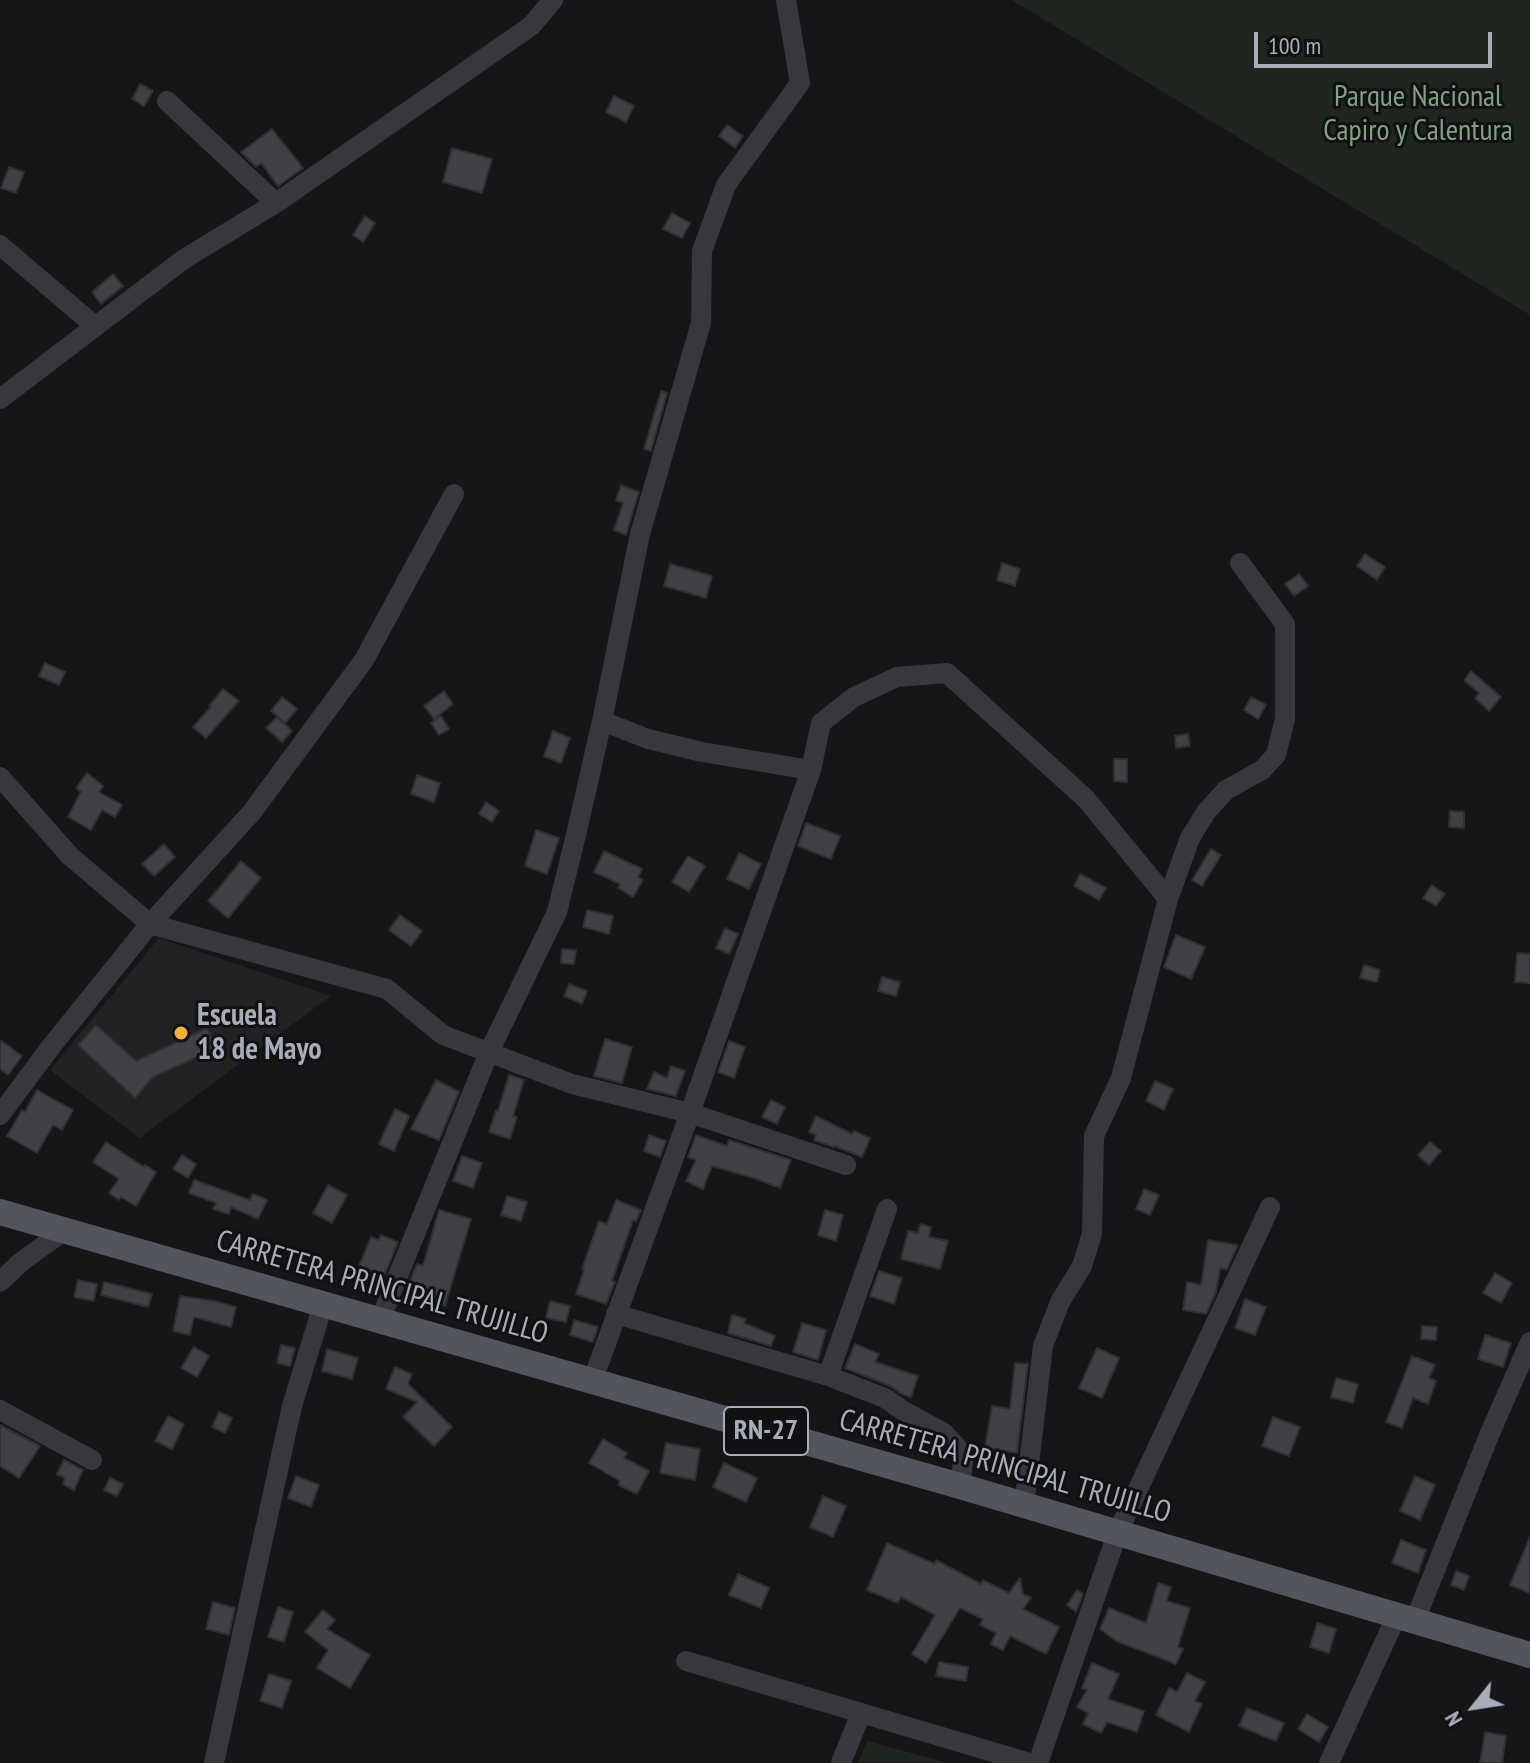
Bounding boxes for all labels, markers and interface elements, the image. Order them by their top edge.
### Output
scale bar [1258,16,1496,66]
text: 100 m [1268,30,1321,61]
park label: Parque Nacional Capiro y Calentura [1323,79,1513,150]
place label: Escuela 18 de Mayo [197,998,322,1068]
marker: Escuela 18 de Mayo [172,1024,190,1042]
street label: CARRETERA PRINCIPAL TRUJILLO [212,1223,552,1353]
street label: CARRETERA PRINCIPAL TRUJILLO [835,1402,1175,1532]
road number: RN-27 [724,1407,808,1455]
north arrow [1434,1667,1514,1747]
text: N [1438,1707,1468,1731]

